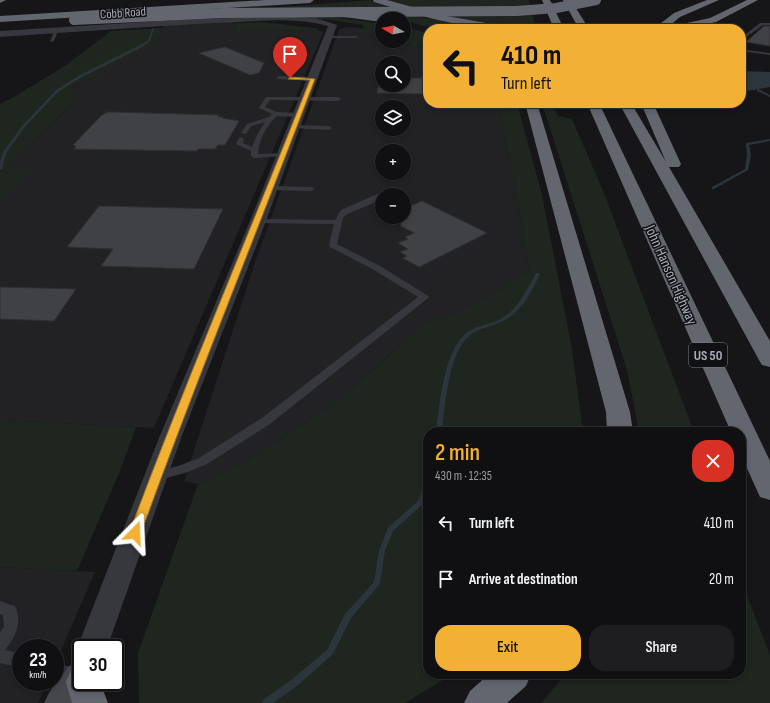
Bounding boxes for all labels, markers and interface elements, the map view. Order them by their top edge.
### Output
street label: Cobb Road [99,3,147,23]
north arrow [375,12,411,48]
map controls [375,12,411,224]
pin [273,37,307,78]
text: 410 m [501,39,561,72]
icon: left [435,40,487,92]
icon: arrive [279,43,301,65]
button: search [375,56,411,92]
text: Turn left [501,73,552,94]
button: layers [375,100,411,136]
button: + [375,144,411,180]
button: − [375,188,411,224]
street label: John Hanson Highway [640,221,702,328]
road number: US 50 [689,343,727,367]
text: 2 min [435,438,480,467]
button: close [692,440,734,482]
text: 430 m · 12:35 [435,468,492,484]
position arrow [114,512,156,554]
icon: left [435,512,457,534]
text: Turn left [469,514,514,533]
text: 410 m [704,514,734,533]
icon: arrive [435,568,457,590]
text: Arrive at destination [469,570,578,589]
text: 20 m [709,570,734,589]
button: Exit [435,625,581,671]
button: Share [589,625,734,671]
speed limit sign: 30 [72,639,124,691]
text: 23 [29,648,47,672]
text: km/h [29,669,47,681]

